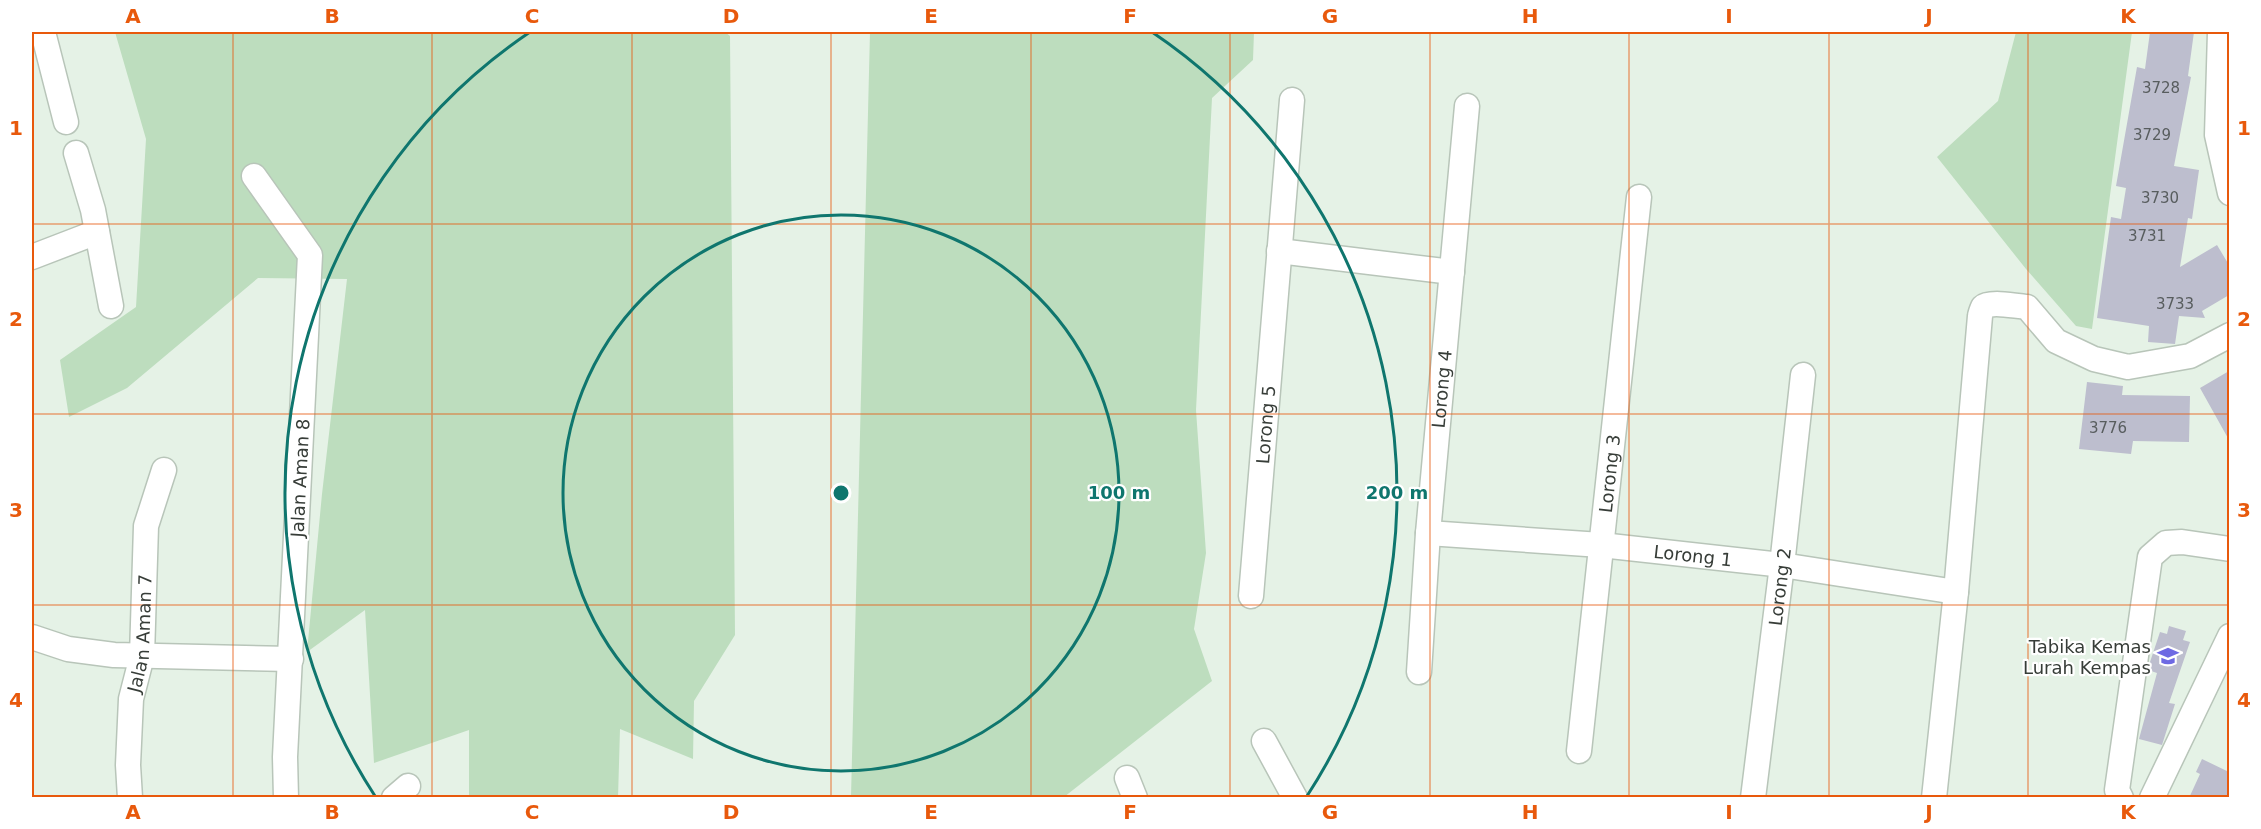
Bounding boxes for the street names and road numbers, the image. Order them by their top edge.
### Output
street label: Lorong 4 [1427,349,1455,429]
street label: Lorong 5 [1251,384,1279,465]
street label: Jalan Aman 8 [286,418,314,539]
street label: Lorong 3 [1594,433,1624,514]
street label: Lorong 1 [1653,540,1733,570]
street label: Lorong 2 [1764,546,1794,627]
street label: Jalan Aman 7 [122,574,155,695]

